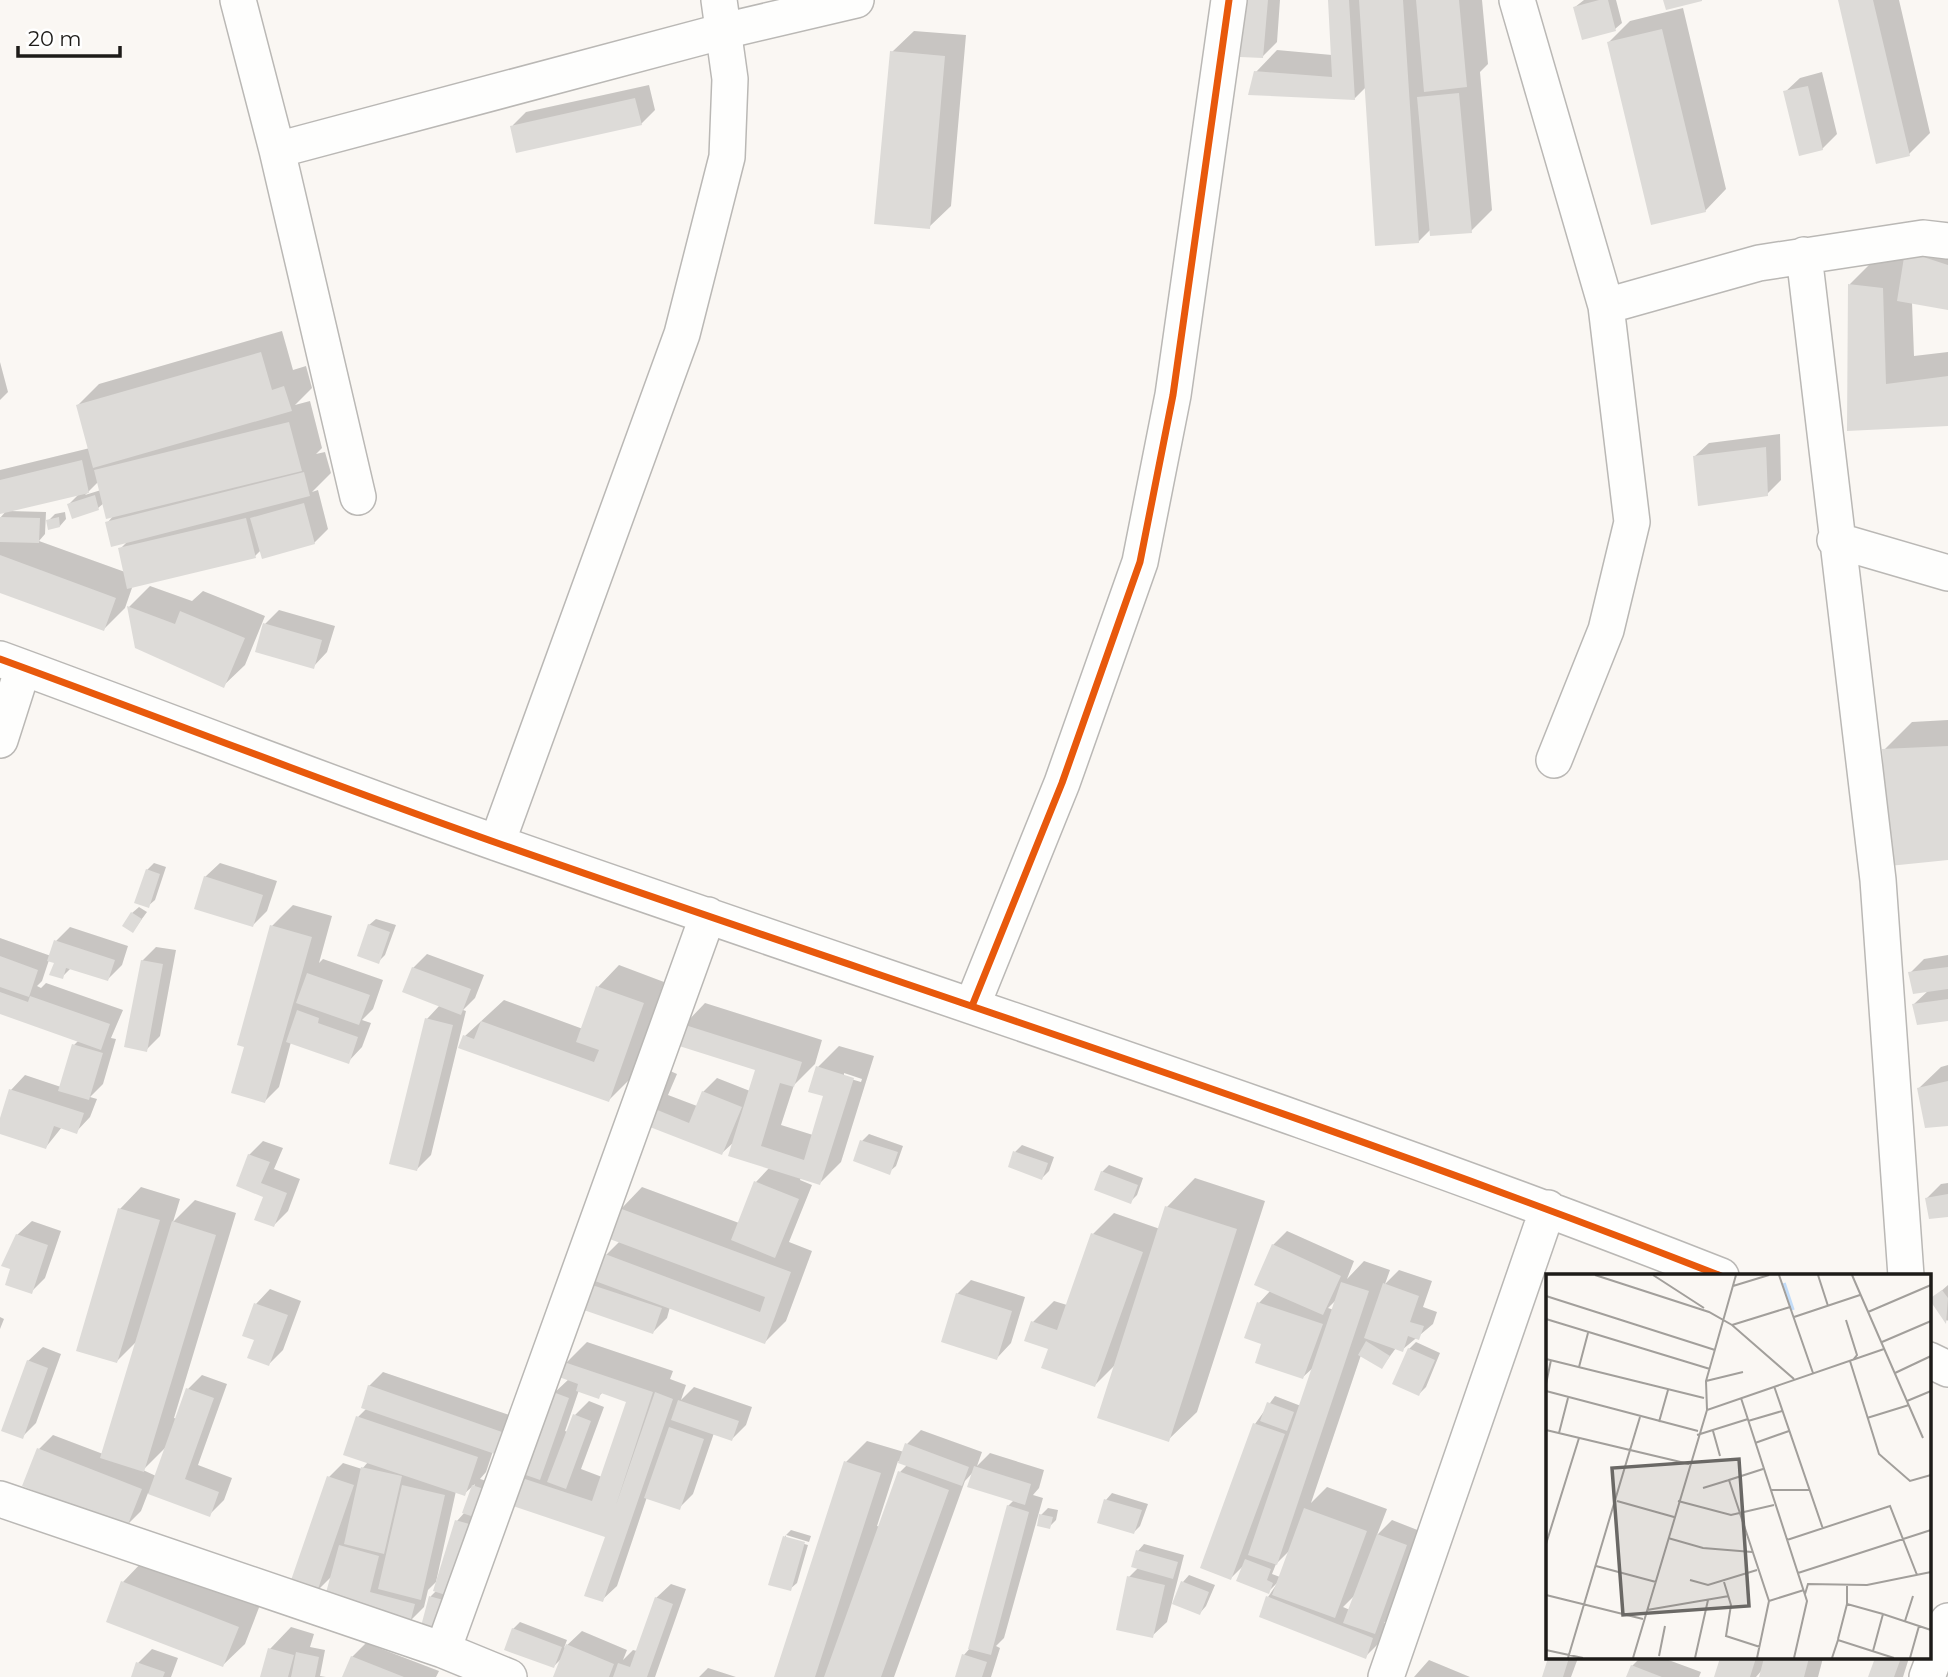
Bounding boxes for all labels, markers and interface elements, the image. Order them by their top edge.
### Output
scale bar [18,14,119,58]
text: 20 m [28,26,82,51]
inset map [1546,1274,1930,1660]

